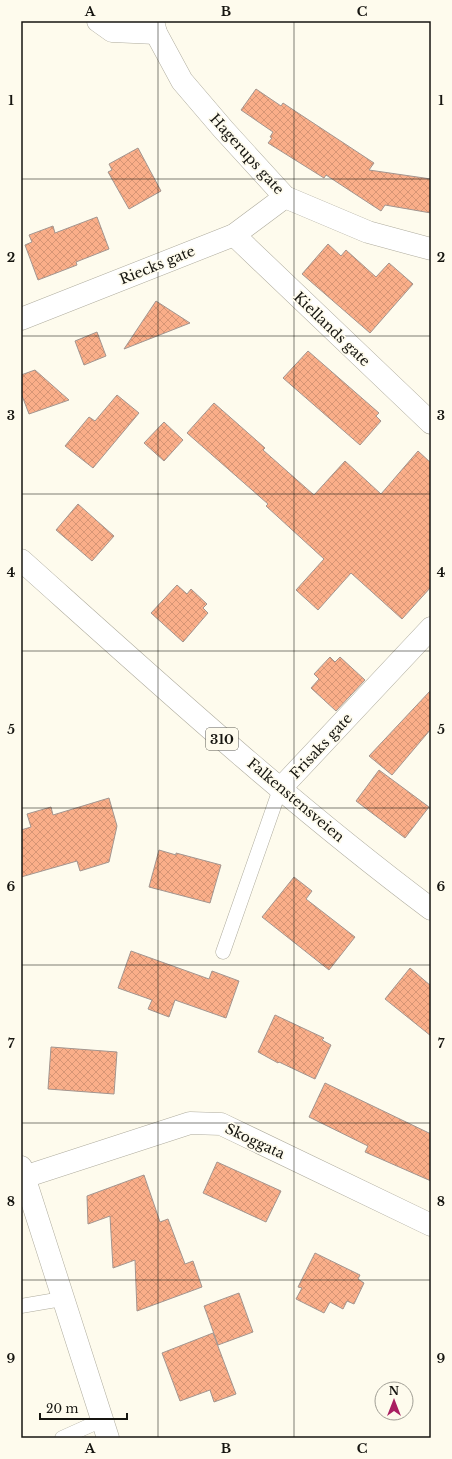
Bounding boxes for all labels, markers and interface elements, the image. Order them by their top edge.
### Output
text: A [84,3,96,20]
text: B [221,3,231,20]
text: C [357,3,368,20]
text: 1 [8,92,14,109]
text: 1 [438,92,444,109]
street label: Hagerups gate [206,110,288,198]
street label: Riecks gate [117,242,197,288]
text: 2 [7,249,15,266]
text: 2 [437,249,445,266]
street label: Kiellands gate [290,288,374,370]
text: 3 [7,407,15,424]
text: 3 [437,407,445,424]
text: 4 [7,564,16,581]
text: 4 [437,564,446,581]
street label: Frisaks gate [286,709,356,783]
text: 5 [7,721,15,738]
text: 5 [437,721,445,738]
road number: 310 [206,728,238,750]
street label: Falkenstensveien [244,754,348,846]
text: 6 [7,878,16,895]
text: 6 [437,878,446,895]
text: 7 [8,1035,15,1052]
text: 7 [438,1035,445,1052]
street label: Skoggata [222,1119,288,1163]
text: 8 [7,1193,15,1210]
text: 8 [437,1193,445,1210]
text: 9 [7,1350,16,1367]
text: 9 [437,1350,446,1367]
north arrow [374,1381,414,1421]
text: N [389,1384,400,1398]
scale bar [40,1395,127,1421]
text: 20 m [46,1401,78,1416]
text: A [84,1440,96,1457]
text: B [221,1440,231,1457]
text: C [357,1440,368,1457]

